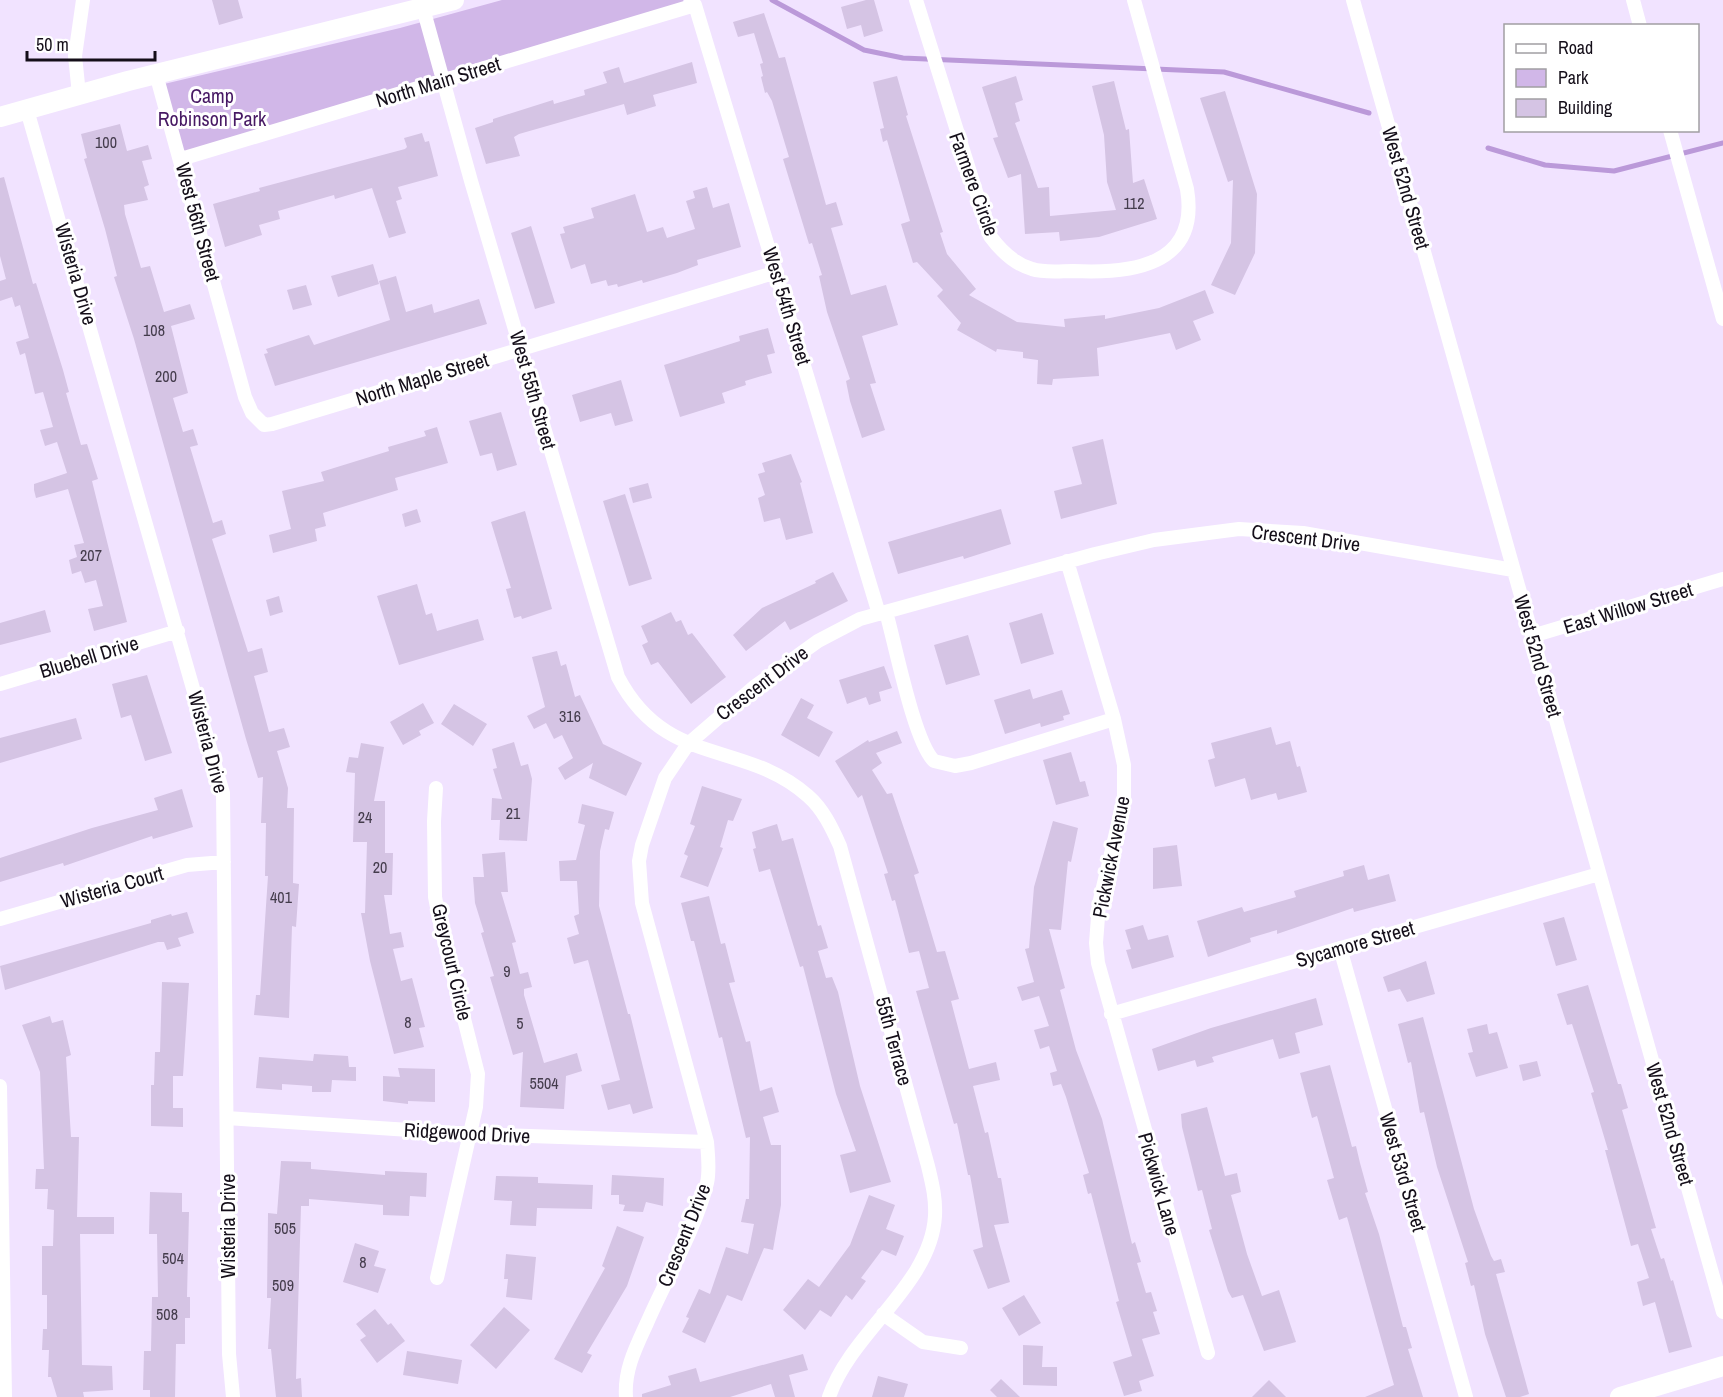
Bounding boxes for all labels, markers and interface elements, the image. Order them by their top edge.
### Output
scale bar [27,24,154,62]
legend [1504,24,1699,132]
text: 50 m [36,32,69,57]
text: Road [1558,35,1593,60]
street label: North Main Street [372,50,504,113]
text: Park [1558,65,1589,90]
park label: Camp Robinson Park [158,82,267,132]
text: Building [1558,95,1613,120]
street label: West 52nd Street [1376,123,1437,253]
street label: Farmere Circle [943,128,1006,239]
house number: 100 [95,131,117,153]
street label: West 56th Street [170,160,227,285]
house number: 112 [1124,192,1144,214]
street label: Wisteria Drive [49,220,104,328]
street label: West 54th Street [757,244,818,368]
house number: 108 [143,319,165,341]
street label: West 55th Street [504,328,563,453]
street label: North Maple Street [352,345,492,412]
house number: 200 [155,365,177,387]
street label: Crescent Drive [1250,517,1362,558]
house number: 207 [80,544,102,566]
street label: East Willow Street [1560,575,1696,640]
street label: West 52nd Street [1508,591,1569,721]
street label: Bluebell Drive [36,629,142,684]
street label: Crescent Drive [710,639,813,726]
street label: Wisteria Drive [182,688,235,796]
house number: 316 [559,705,581,727]
street label: Pickwick Avenue [1085,794,1136,920]
house number: 21 [506,802,521,824]
house number: 24 [358,806,372,828]
house number: 20 [373,856,387,878]
street label: Wisteria Court [57,859,167,914]
house number: 401 [270,886,293,908]
street label: Greycourt Circle [426,901,479,1023]
street label: Sycamore Street [1292,914,1418,973]
house number: 9 [503,960,511,982]
street label: 55th Terrace [870,993,919,1088]
house number: 8 [404,1011,412,1033]
house number: 5 [516,1012,524,1034]
street label: West 52nd Street [1640,1059,1701,1189]
house number: 5504 [529,1072,559,1094]
street label: West 53rd Street [1374,1109,1434,1235]
street label: Ridgewood Drive [403,1116,531,1149]
street label: Pickwick Lane [1132,1129,1187,1238]
street label: Wisteria Drive [214,1174,241,1278]
street label: Crescent Drive [651,1179,717,1291]
house number: 505 [274,1217,296,1239]
house number: 504 [162,1247,184,1269]
house number: 8 [359,1251,367,1273]
house number: 509 [272,1274,294,1296]
house number: 508 [156,1303,178,1325]

